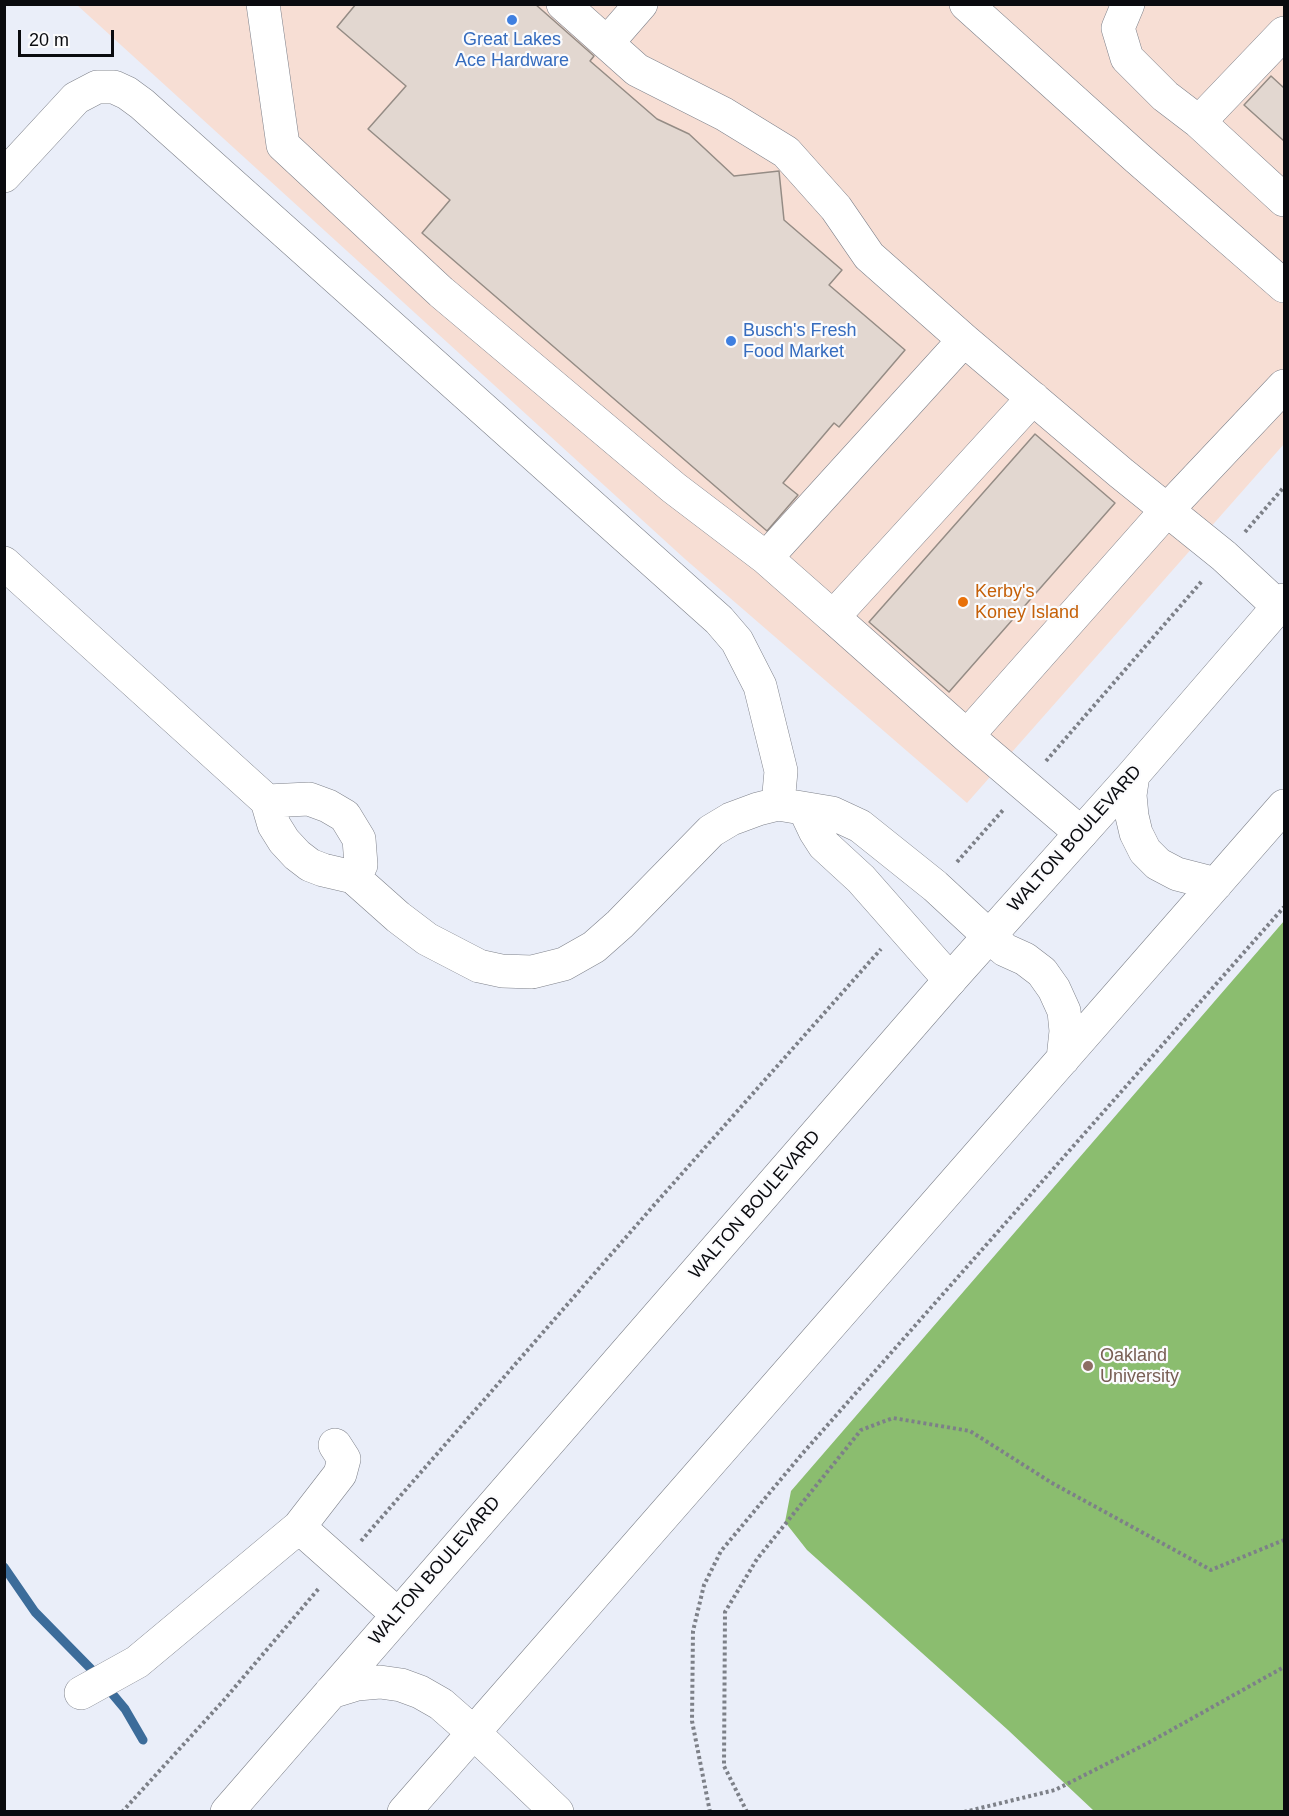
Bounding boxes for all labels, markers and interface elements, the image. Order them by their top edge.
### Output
marker: Great Lakes Ace Hardware [505,13,519,27]
scale bar [21,18,117,56]
place label: Great Lakes Ace Hardware [455,29,569,72]
text: 20 m [29,30,69,50]
place label: Busch's Fresh Food Market [743,320,856,362]
marker: Busch's Fresh Food Market [724,334,738,348]
place label: Kerby's Koney Island [975,581,1079,624]
marker: Kerby's Koney Island [956,595,970,609]
street label: WALTON BOULEVARD [1004,761,1146,917]
street label: WALTON BOULEVARD [685,1126,825,1284]
place label: Oakland University [1100,1345,1179,1388]
marker: Oakland University [1081,1359,1095,1373]
street label: WALTON BOULEVARD [365,1492,505,1650]

